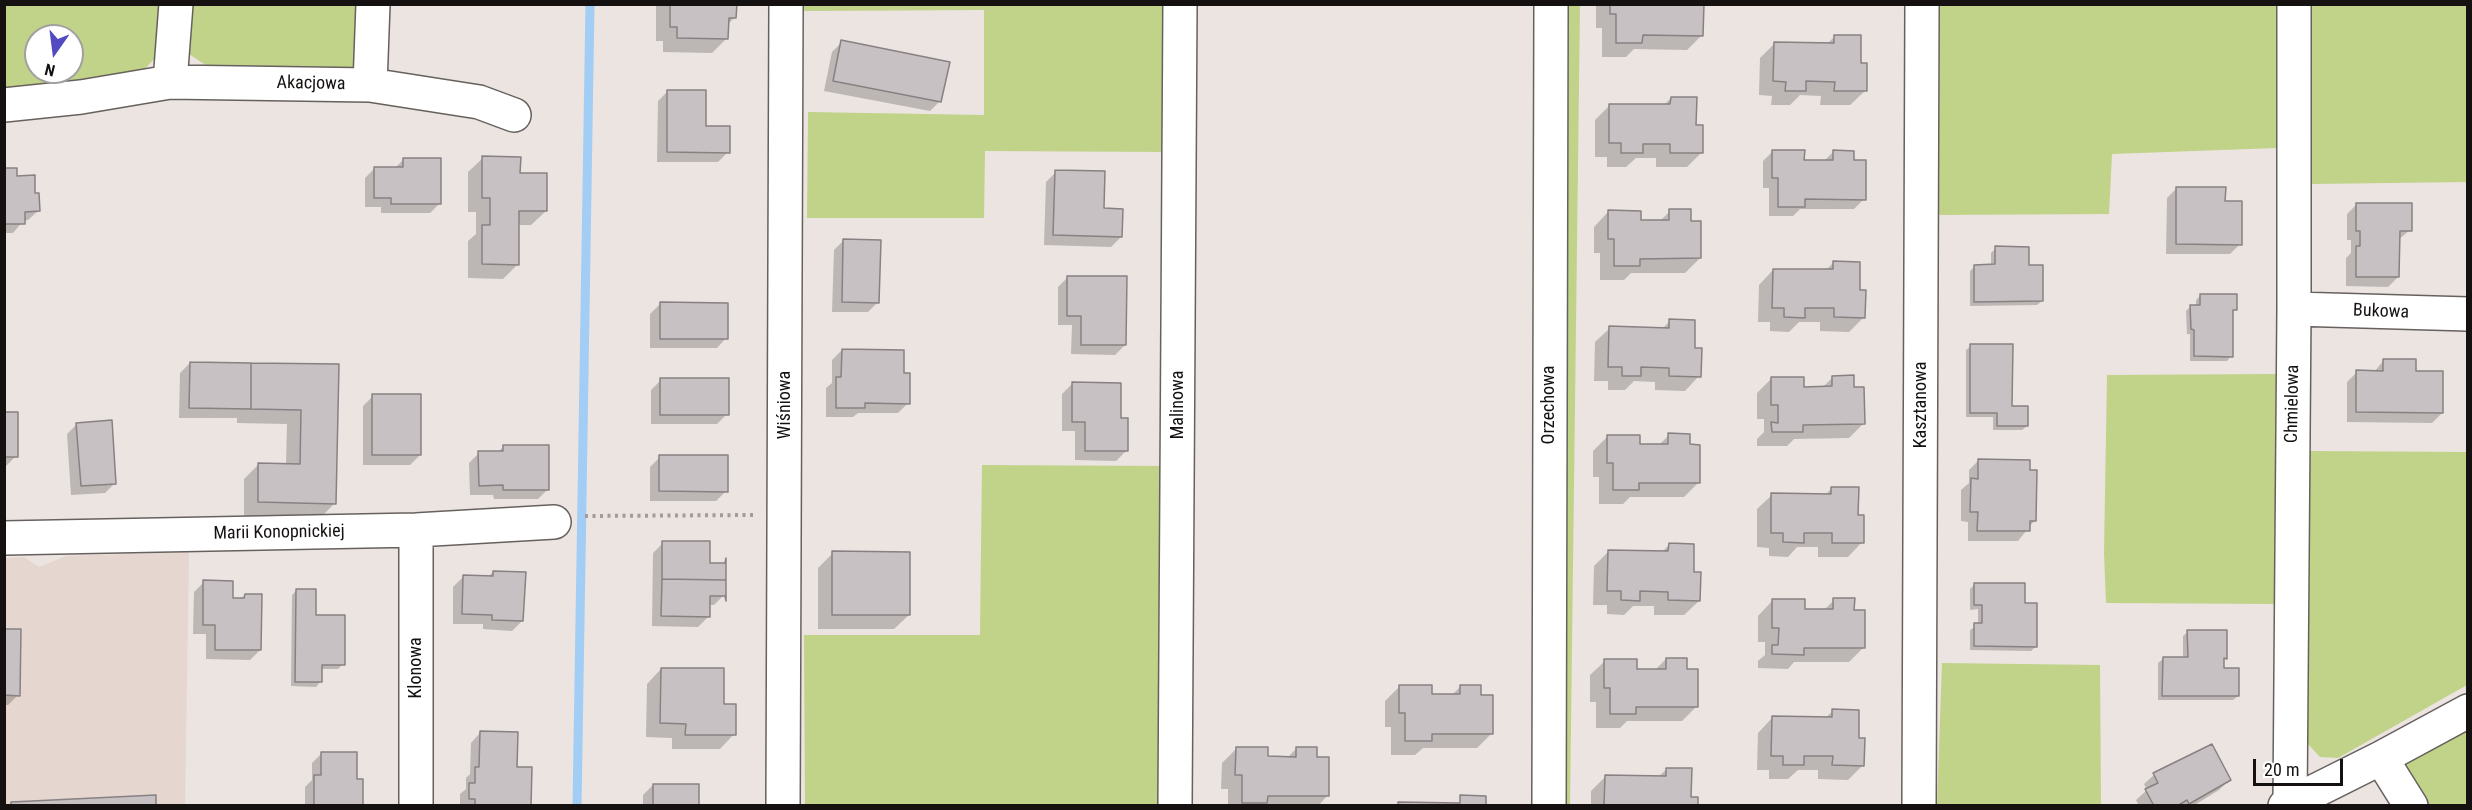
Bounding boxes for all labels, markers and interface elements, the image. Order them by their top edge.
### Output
north arrow [24,24,84,84]
text: N [43,60,57,80]
street label: Akacjowa [276,73,346,95]
street label: Bukowa [2353,300,2409,324]
street label: Kasztanowa [1910,362,1932,448]
street label: Chmielowa [2282,365,2304,443]
street label: Orzechowa [1538,366,1560,444]
street label: Wiśniowa [774,371,796,439]
street label: Malinowa [1167,371,1189,439]
street label: Marii Konopnickiej [213,521,345,545]
street label: Klonowa [405,637,427,699]
scale bar [2256,747,2346,785]
text: 20 m [2264,759,2299,780]

